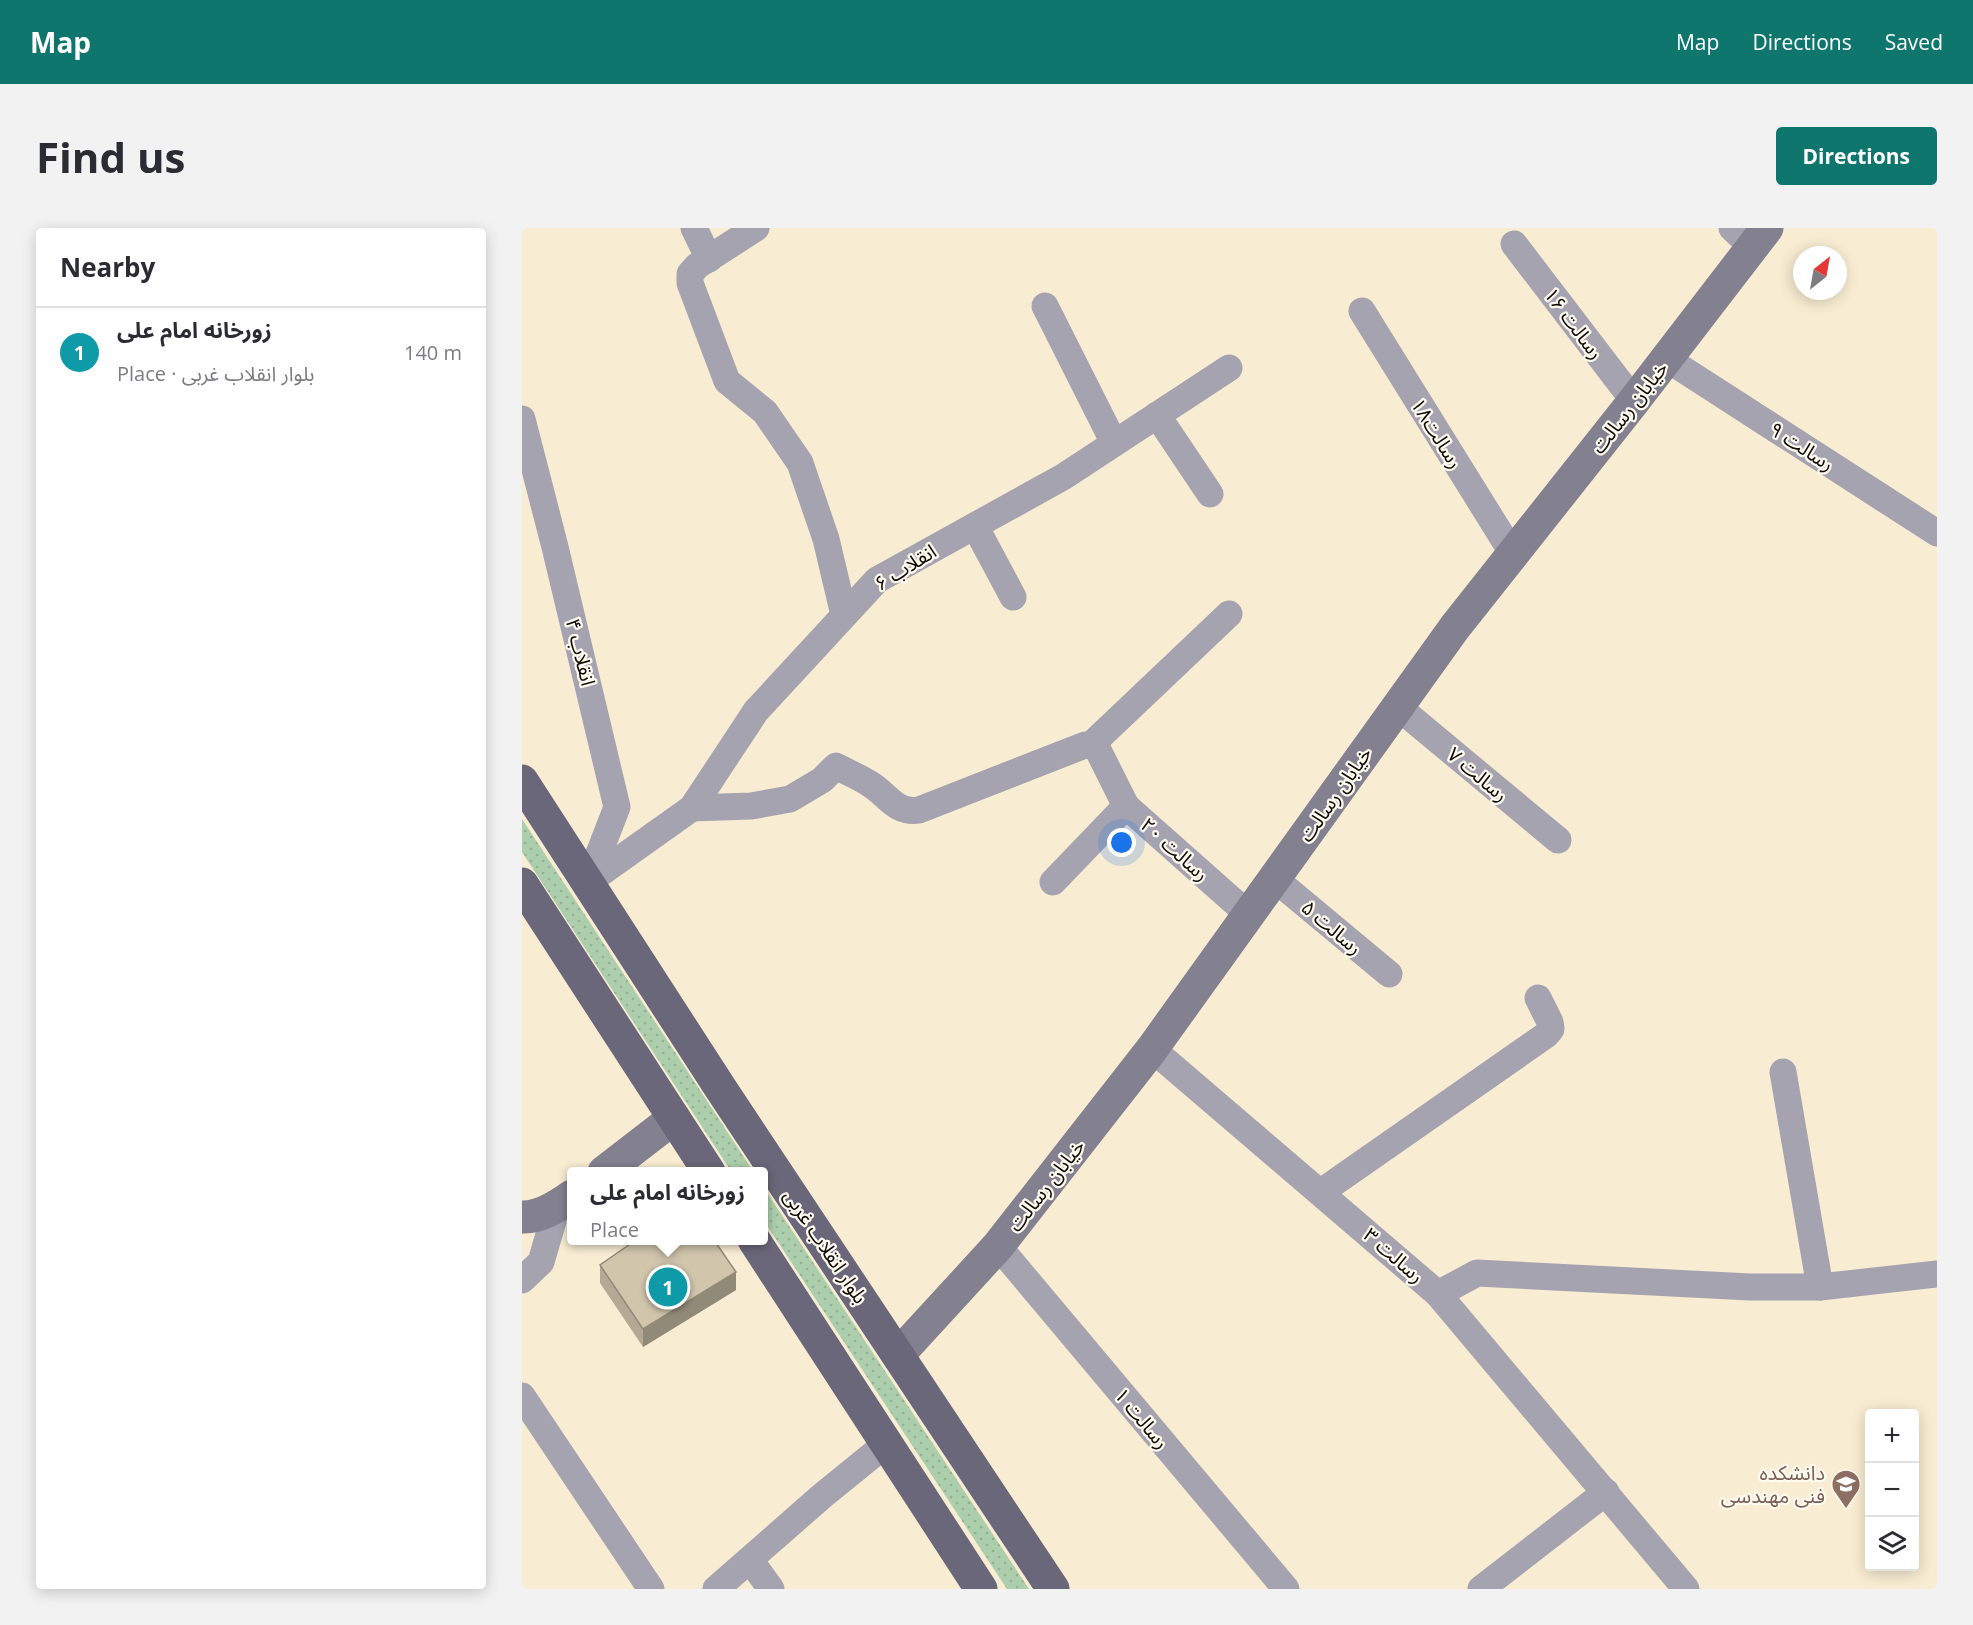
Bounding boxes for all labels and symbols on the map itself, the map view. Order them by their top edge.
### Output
north arrow [1793,246,1847,300]
street label: رسالت ۱۶ [1538,282,1610,364]
street label: خیابان رسالت [1584,355,1674,459]
street label: رسالت۱۸ [1405,393,1469,473]
street label: رسالت ۹ [1764,415,1840,477]
street label: انقلاب ۶ [869,537,941,597]
street label: انقلاب ۴ [560,615,602,689]
street label: خیابان رسالت [1292,741,1378,847]
street label: رسالت ۷ [1442,741,1514,807]
street label: رسالت ۲۰ [1135,811,1215,887]
your location [1107,828,1136,857]
street label: رسالت ۵ [1296,894,1368,960]
street label: خیابان رسالت [1001,1133,1091,1237]
street label: بلوار انقلاب غربی [778,1183,874,1309]
street label: رسالت ۳ [1358,1221,1430,1289]
pin: 1 [648,1264,688,1310]
street label: رسالت ۱ [1109,1382,1175,1454]
place label: دانشکده فنی مهندسی [1721,1459,1825,1509]
school or university icon: دانشکده فنی مهندسی [1830,1468,1862,1510]

